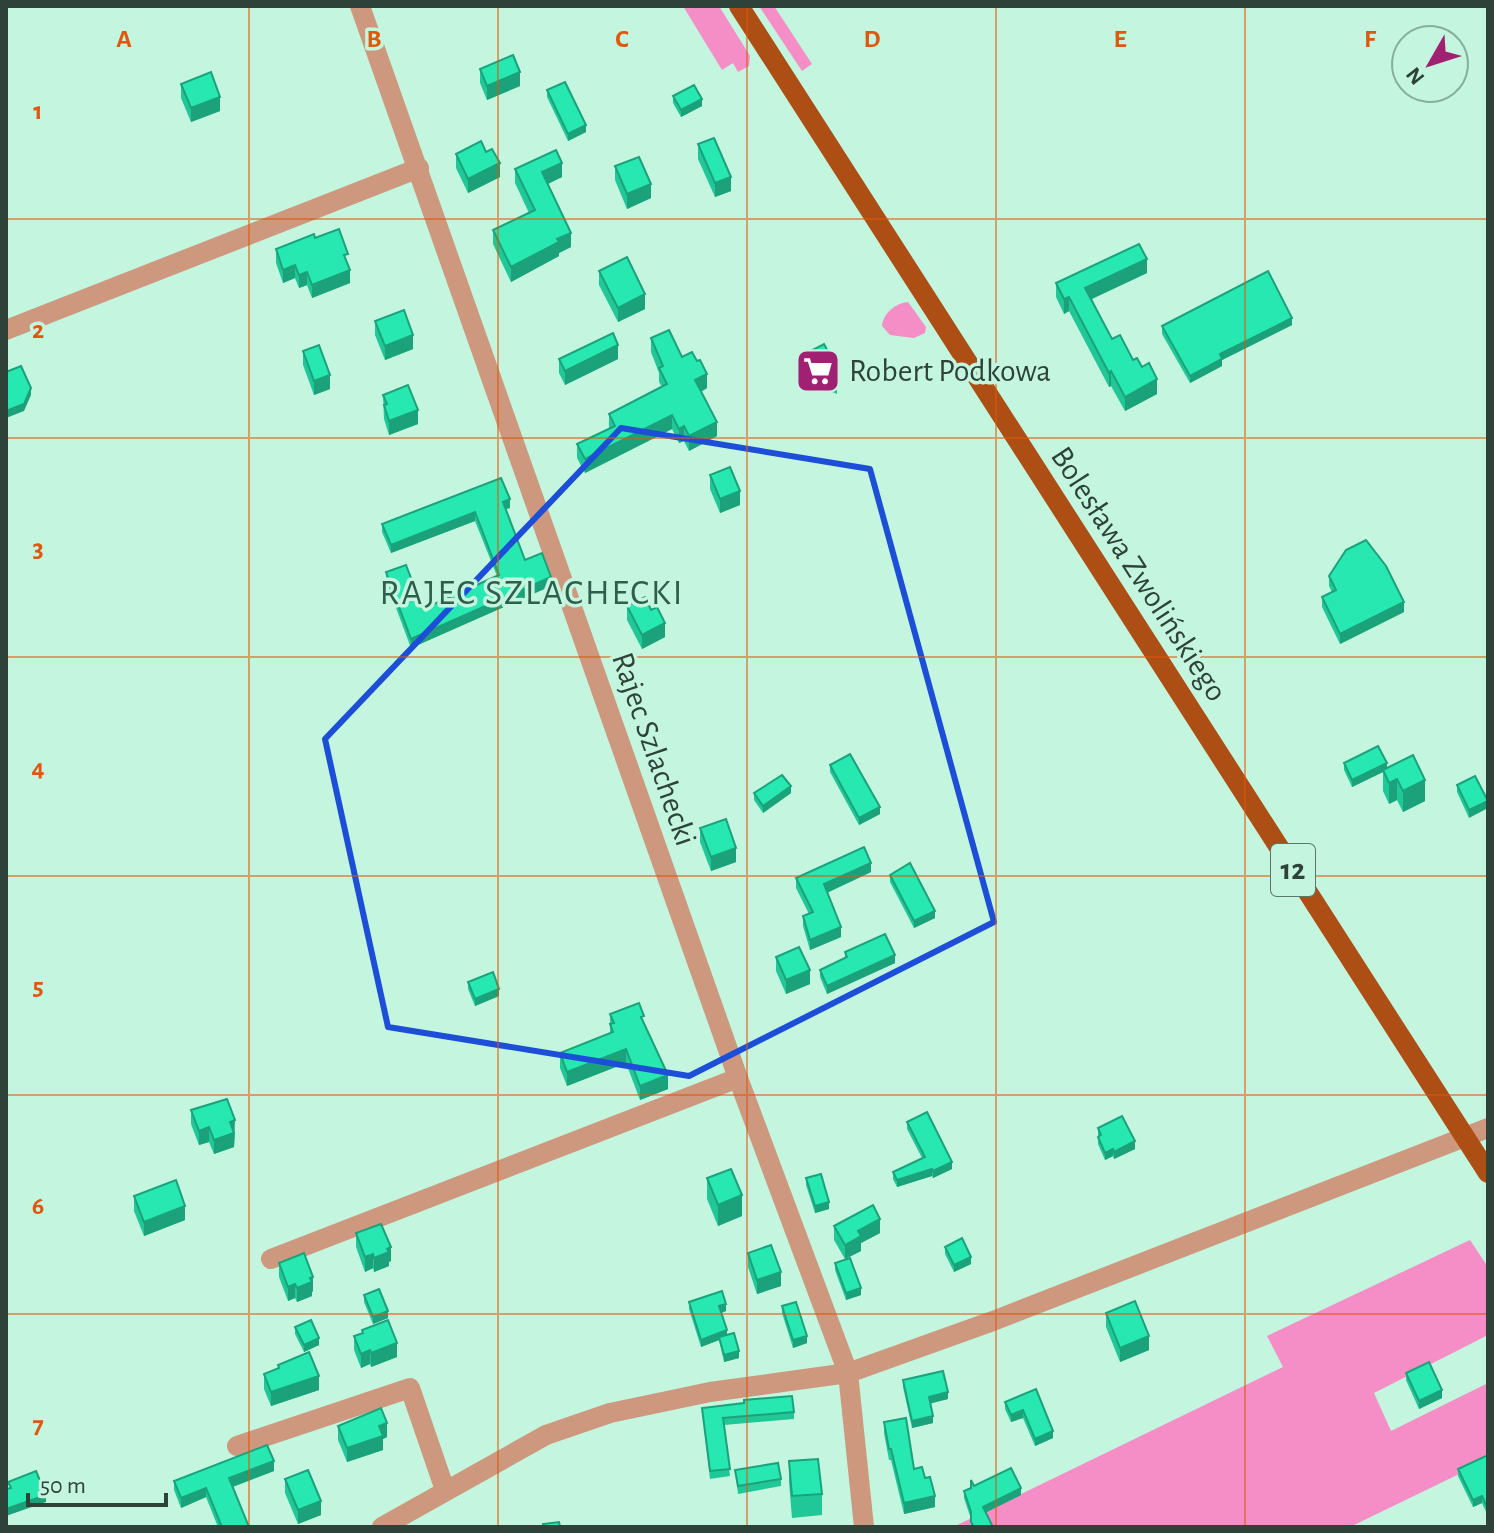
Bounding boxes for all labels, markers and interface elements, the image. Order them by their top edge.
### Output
north arrow [1390,24,1470,104]
text: A [116,26,132,52]
text: B [366,26,382,52]
text: C [615,26,629,52]
text: D [863,26,881,52]
text: E [1113,26,1127,52]
text: F [1364,26,1377,52]
text: N [1402,63,1429,89]
text: 1 [33,98,43,124]
text: 2 [32,317,44,343]
supermarket icon: Robert Podkowa [794,347,842,395]
place label: Robert Podkowa [849,355,1051,387]
street label: Bolesława Zwolińskiego [1045,441,1233,707]
text: 3 [32,536,44,562]
district label: RAJEC SZLACHECKI [380,575,684,611]
street label: Rajec Szlachecki [606,648,702,850]
text: 4 [31,755,45,781]
road number: 12 [1271,844,1315,896]
text: 5 [32,974,44,1000]
text: 6 [32,1193,44,1219]
text: 7 [32,1412,44,1438]
scale bar [28,1457,166,1507]
text: 50 m [40,1474,86,1498]

